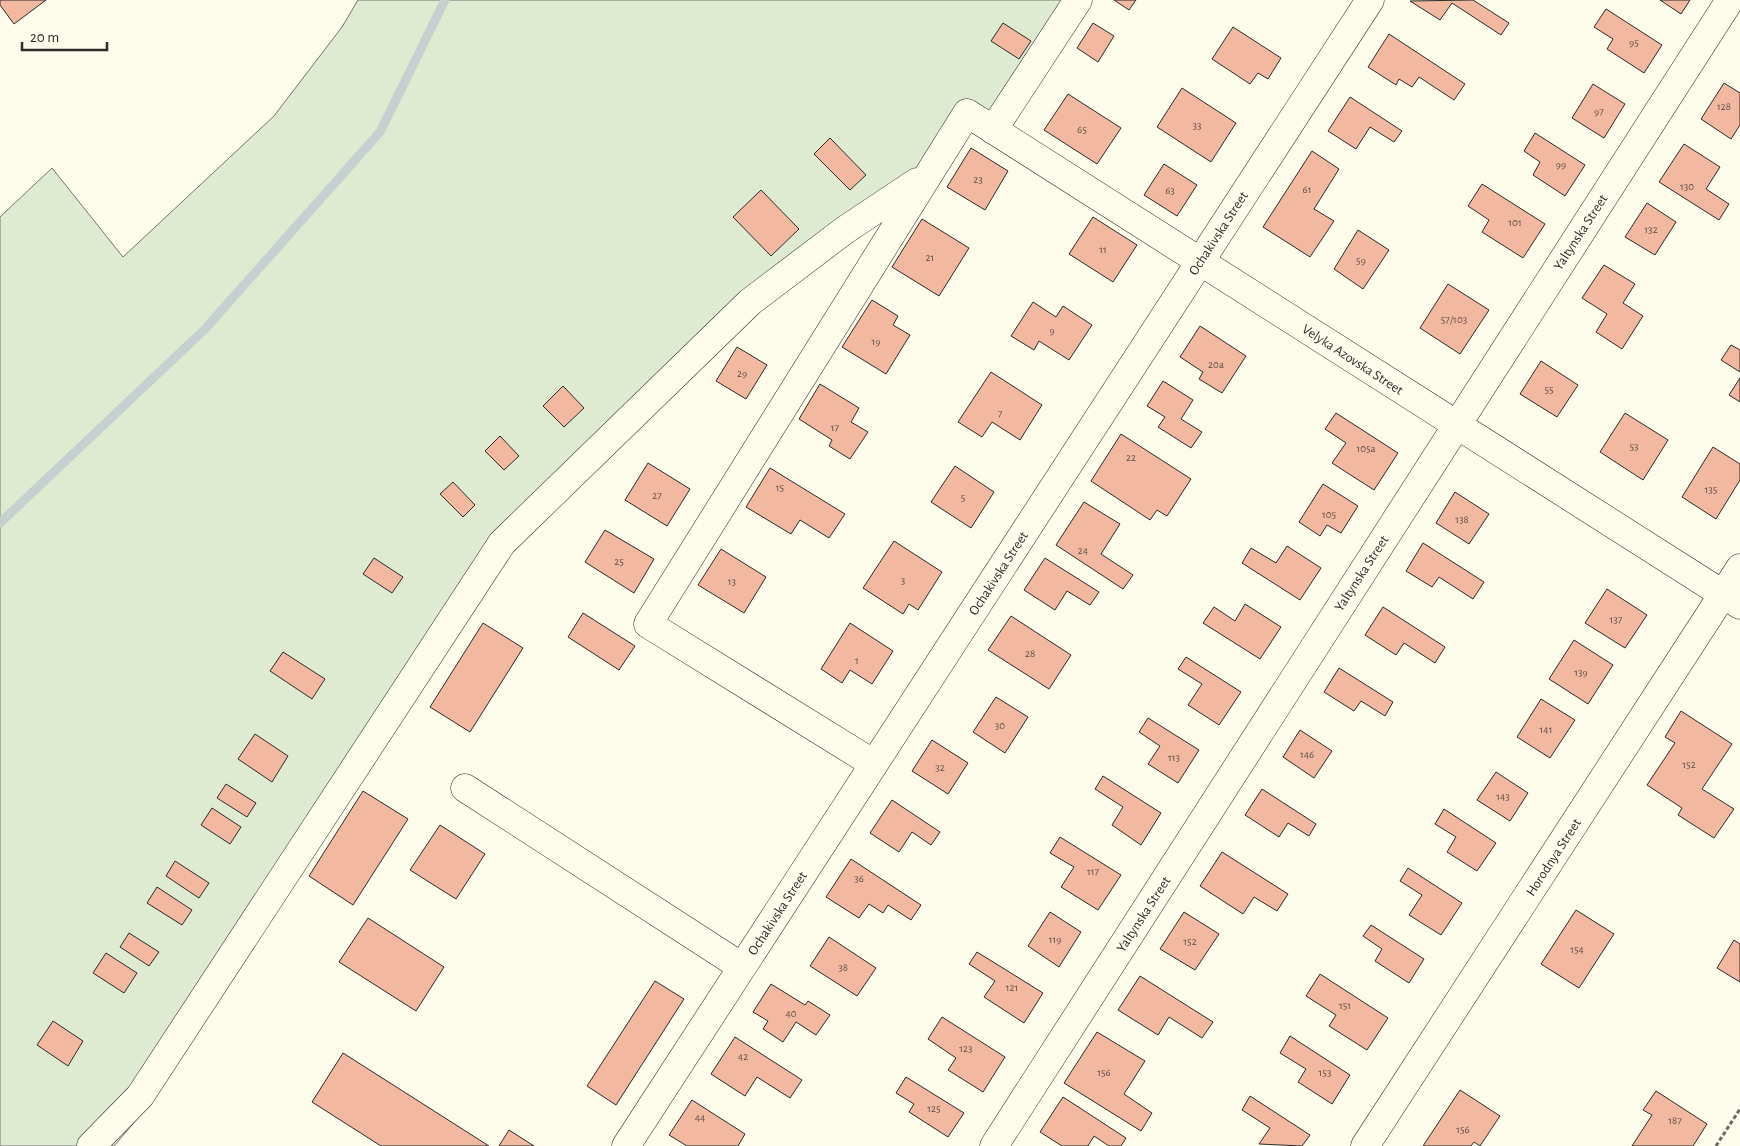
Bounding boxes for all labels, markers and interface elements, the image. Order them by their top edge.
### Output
scale bar [22,20,108,52]
text: 20 m [30,30,59,45]
house number: 95 [1629,37,1639,48]
house number: 128 [1717,101,1731,112]
house number: 97 [1594,106,1604,117]
house number: 33 [1192,120,1202,131]
house number: 65 [1077,124,1087,135]
house number: 99 [1556,159,1566,170]
house number: 23 [973,174,983,185]
house number: 130 [1680,181,1694,192]
house number: 61 [1303,184,1311,195]
house number: 63 [1165,185,1175,196]
street label: Ochakivska Street [1187,189,1251,278]
street label: Yaltynska Street [1551,192,1611,273]
house number: 101 [1508,217,1522,228]
house number: 132 [1644,224,1658,235]
house number: 11 [1099,244,1107,255]
house number: 21 [926,252,934,263]
house number: 59 [1356,255,1366,266]
house number: 57/103 [1441,314,1468,325]
street label: Velyka Azovska Street [1299,322,1406,398]
house number: 9 [1049,325,1055,336]
house number: 19 [872,336,880,347]
house number: 20а [1208,359,1224,370]
house number: 29 [737,368,747,379]
house number: 55 [1544,384,1554,395]
house number: 7 [998,408,1003,419]
house number: 17 [831,422,840,433]
house number: 53 [1629,441,1639,452]
house number: 105а [1356,443,1376,454]
house number: 22 [1126,452,1136,463]
house number: 15 [776,482,785,493]
house number: 135 [1705,484,1718,495]
house number: 27 [652,490,662,501]
house number: 5 [961,492,966,503]
house number: 105 [1322,509,1336,520]
house number: 138 [1455,514,1469,525]
street label: Ochakivska Street [967,529,1031,618]
street label: Yaltynska Street [1332,533,1392,614]
house number: 24 [1078,545,1088,556]
house number: 25 [614,556,624,567]
house number: 3 [901,575,906,586]
house number: 13 [728,576,737,587]
house number: 137 [1610,614,1623,625]
house number: 28 [1025,648,1035,659]
house number: 1 [855,655,859,666]
house number: 139 [1574,667,1588,678]
house number: 30 [995,720,1005,731]
house number: 141 [1540,724,1552,735]
house number: 146 [1300,749,1314,760]
house number: 113 [1168,752,1181,763]
house number: 152 [1682,759,1696,770]
house number: 32 [935,762,945,773]
house number: 143 [1496,791,1510,802]
street label: Horodnya Street [1524,816,1584,899]
house number: 117 [1087,866,1099,877]
street label: Ochakivska Street [746,869,810,958]
house number: 36 [854,873,864,884]
street label: Yaltynska Street [1114,874,1174,955]
house number: 119 [1049,934,1061,945]
house number: 152 [1183,936,1197,947]
house number: 154 [1570,944,1584,955]
house number: 38 [838,962,848,973]
house number: 121 [1006,982,1018,993]
house number: 151 [1339,1000,1351,1011]
house number: 40 [785,1008,797,1019]
house number: 123 [959,1043,973,1054]
house number: 42 [738,1051,748,1062]
house number: 156 [1097,1067,1111,1078]
house number: 153 [1319,1067,1332,1078]
house number: 125 [927,1103,941,1114]
house number: 44 [695,1112,705,1123]
house number: 187 [1668,1115,1682,1126]
house number: 156 [1456,1124,1470,1135]

